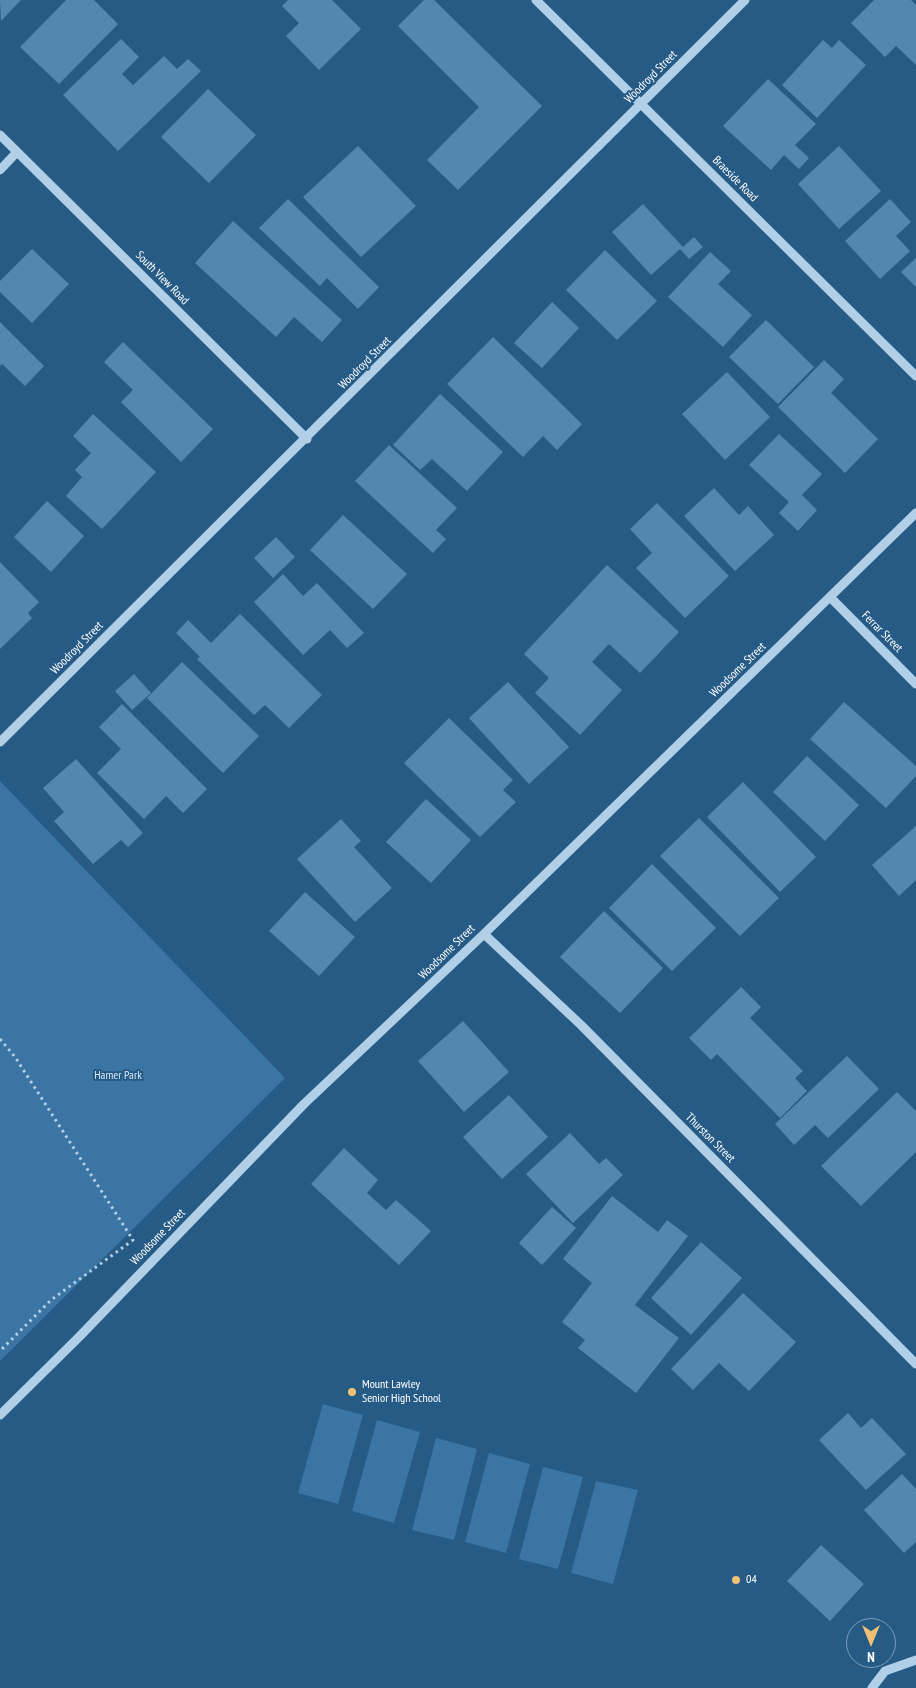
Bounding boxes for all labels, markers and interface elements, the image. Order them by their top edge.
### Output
street label: Woodroyd Street [622,48,680,106]
street label: Braeside Road [709,153,761,205]
street label: South View Road [132,248,192,308]
street label: Woodroyd Street [336,334,394,392]
street label: Ferrar Street [859,609,905,655]
street label: Woodroyd Street [48,619,106,677]
street label: Woodsome Street [707,640,769,700]
street label: Woodsome Street [416,922,478,982]
park label: Hamer Park [94,1069,142,1083]
street label: Thurston Street [682,1110,738,1166]
street label: Woodsome Street [128,1206,188,1268]
place label: Mount Lawley Senior High School [362,1378,441,1406]
marker: Mount Lawley Senior High School [346,1386,358,1398]
place label: 04 [746,1573,757,1587]
marker: 04 [730,1574,742,1586]
north arrow [846,1618,896,1668]
text: N [867,1648,875,1666]

